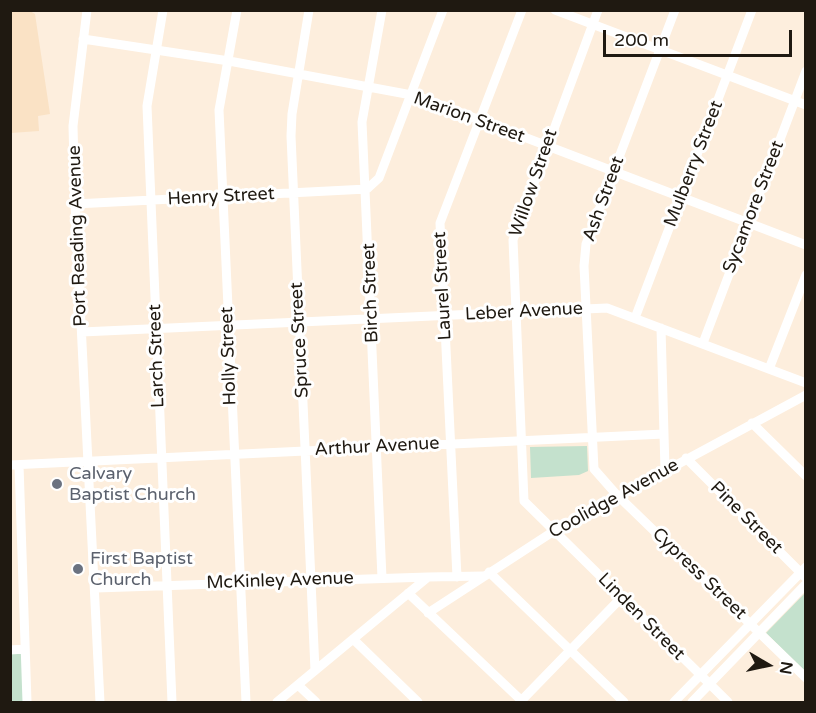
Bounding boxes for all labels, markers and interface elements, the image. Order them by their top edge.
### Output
scale bar [606,18,795,56]
text: 200 m [614,29,669,51]
street label: Marion Street [410,88,528,148]
street label: Mulberry Street [660,98,728,230]
street label: Willow Street [505,126,563,240]
street label: Sycamore Street [719,138,789,276]
street label: Port Reading Avenue [64,145,92,327]
street label: Ash Street [579,153,629,245]
street label: Henry Street [167,183,275,211]
street label: Laurel Street [429,231,457,341]
street label: Birch Street [358,243,384,343]
street label: Spruce Street [286,282,314,398]
street label: Leber Avenue [464,298,584,326]
street label: Larch Street [144,304,170,408]
street label: Holly Street [216,306,242,406]
street label: Arthur Avenue [314,433,440,461]
street label: Coolidge Avenue [545,454,683,544]
place label: Calvary Baptist Church [69,463,196,506]
marker: Calvary Baptist Church [50,477,64,491]
street label: Pine Street [705,477,787,559]
street label: Cypress Street [647,524,751,624]
place label: First Baptist Church [90,548,193,590]
marker: First Baptist Church [71,562,85,576]
street label: McKinley Avenue [206,568,354,594]
street label: Linden Street [593,569,689,665]
north arrow [738,635,798,695]
text: N [775,660,797,676]

